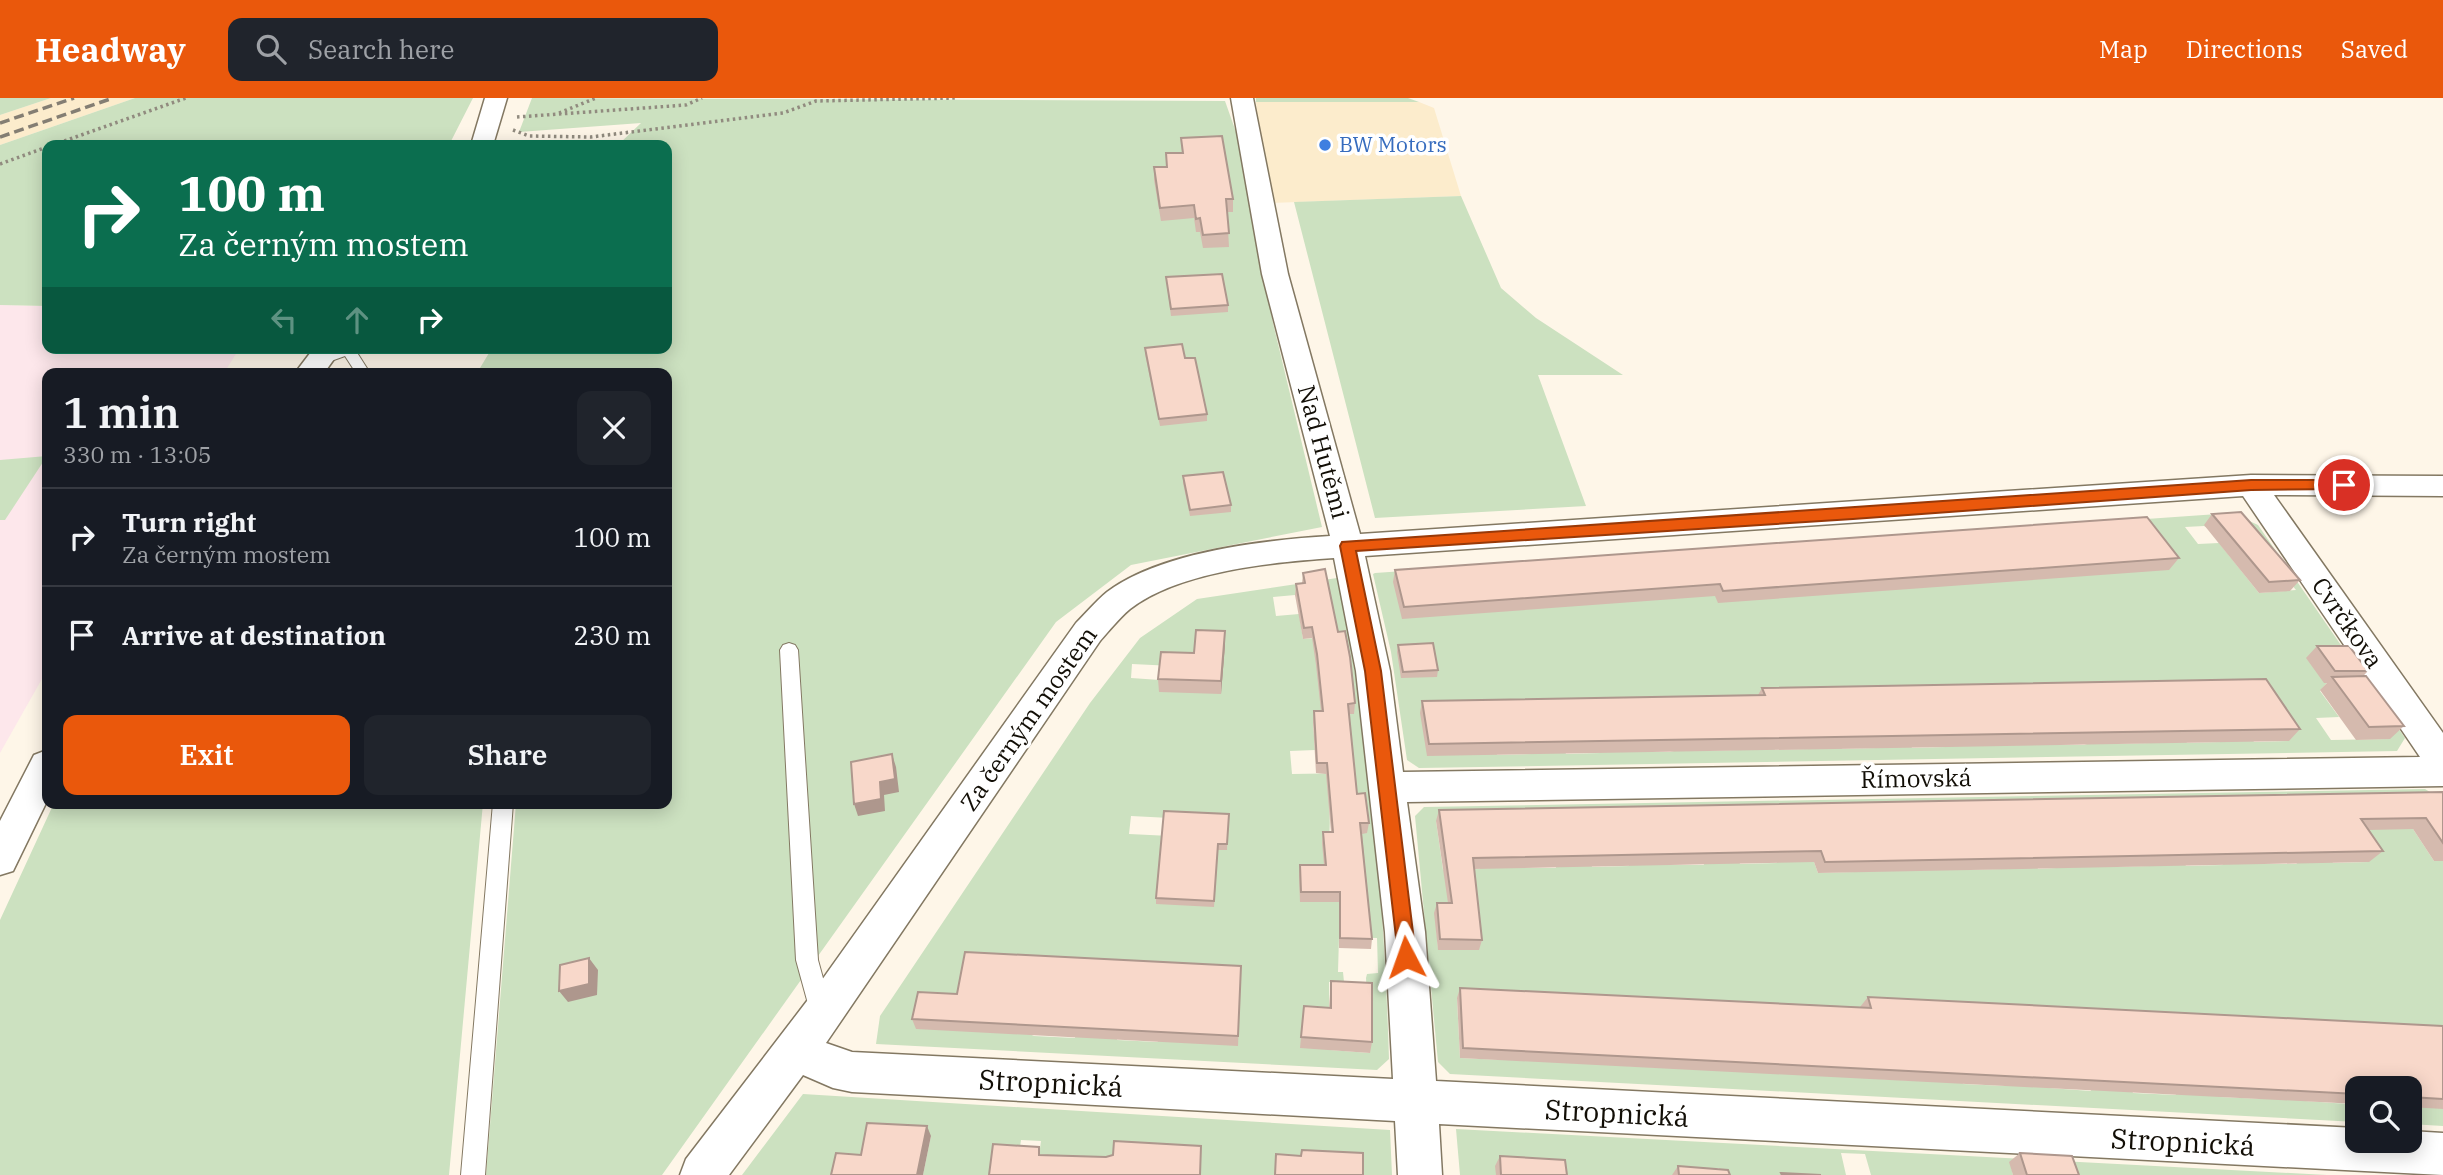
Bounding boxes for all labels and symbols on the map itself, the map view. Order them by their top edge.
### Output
place label: BW Motors [1339,130,1447,158]
marker: BW Motors [1317,137,1333,153]
street label: Nad Hutěmi [1291,381,1357,522]
pin [2314,455,2374,515]
street label: Cvrčkova [2305,571,2391,674]
street label: Za černým mostem [953,620,1104,817]
street label: Římovská [1860,761,1972,795]
position arrow [1369,920,1443,994]
street label: Stropnická [978,1060,1124,1105]
street label: Stropnická [1544,1090,1690,1135]
street label: Stropnická [2110,1119,2256,1164]

